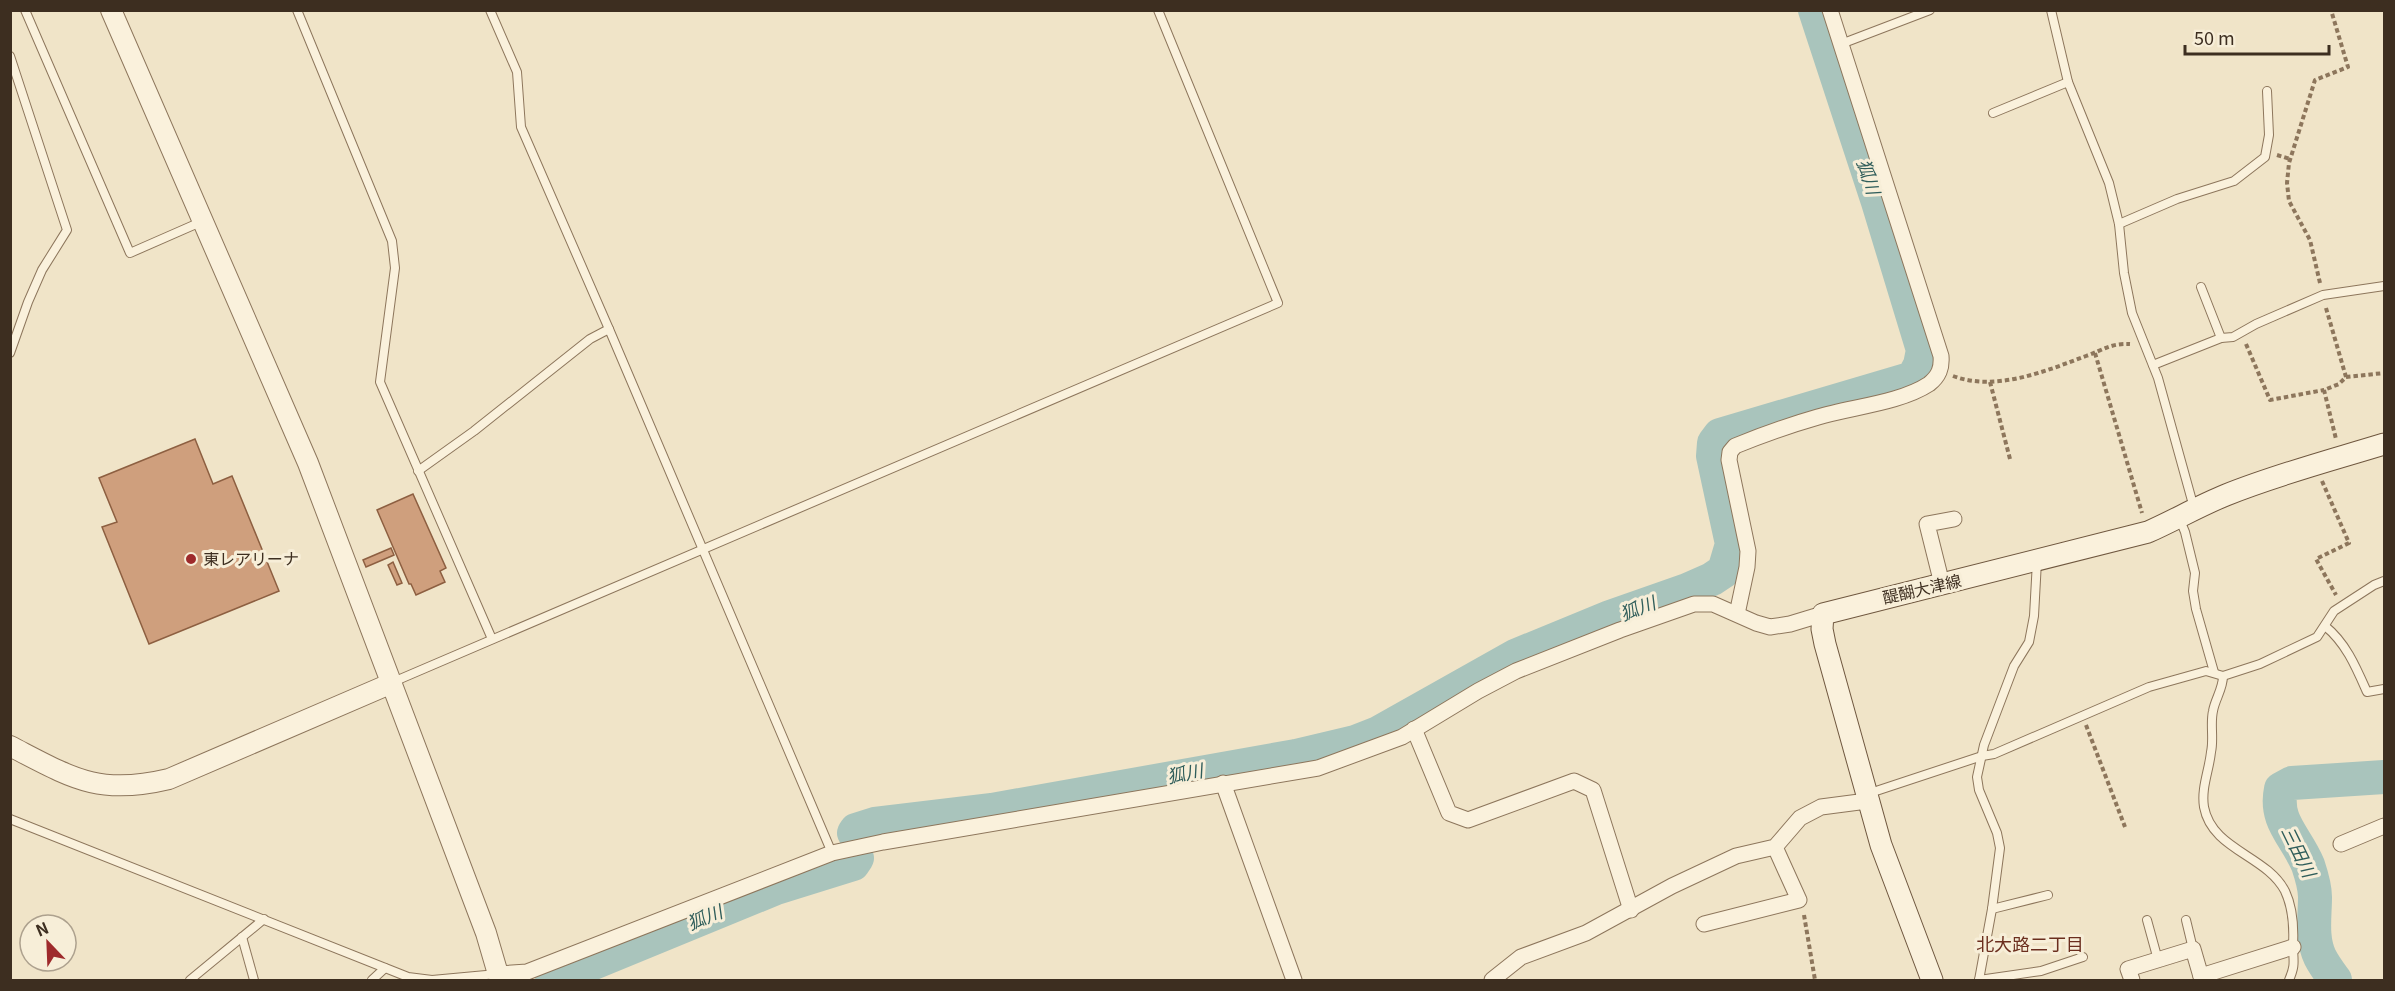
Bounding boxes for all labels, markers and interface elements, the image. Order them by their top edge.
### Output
scale bar [2185,18,2329,56]
text: 50 m [2194,24,2235,50]
water label: 狐川 [1852,155,1888,199]
place label: 東レアリーナ [203,546,299,570]
marker: 東レアリーナ [184,552,198,566]
street label: 醍醐大津線 [1880,567,1963,609]
water label: 狐川 [1616,588,1661,626]
water label: 狐川 [1164,755,1207,788]
water label: 三田川 [2276,821,2324,883]
water label: 狐川 [683,897,728,935]
north arrow [18,913,78,973]
text: N [32,915,52,942]
district label: 北大路二丁目 [1976,930,2084,956]

